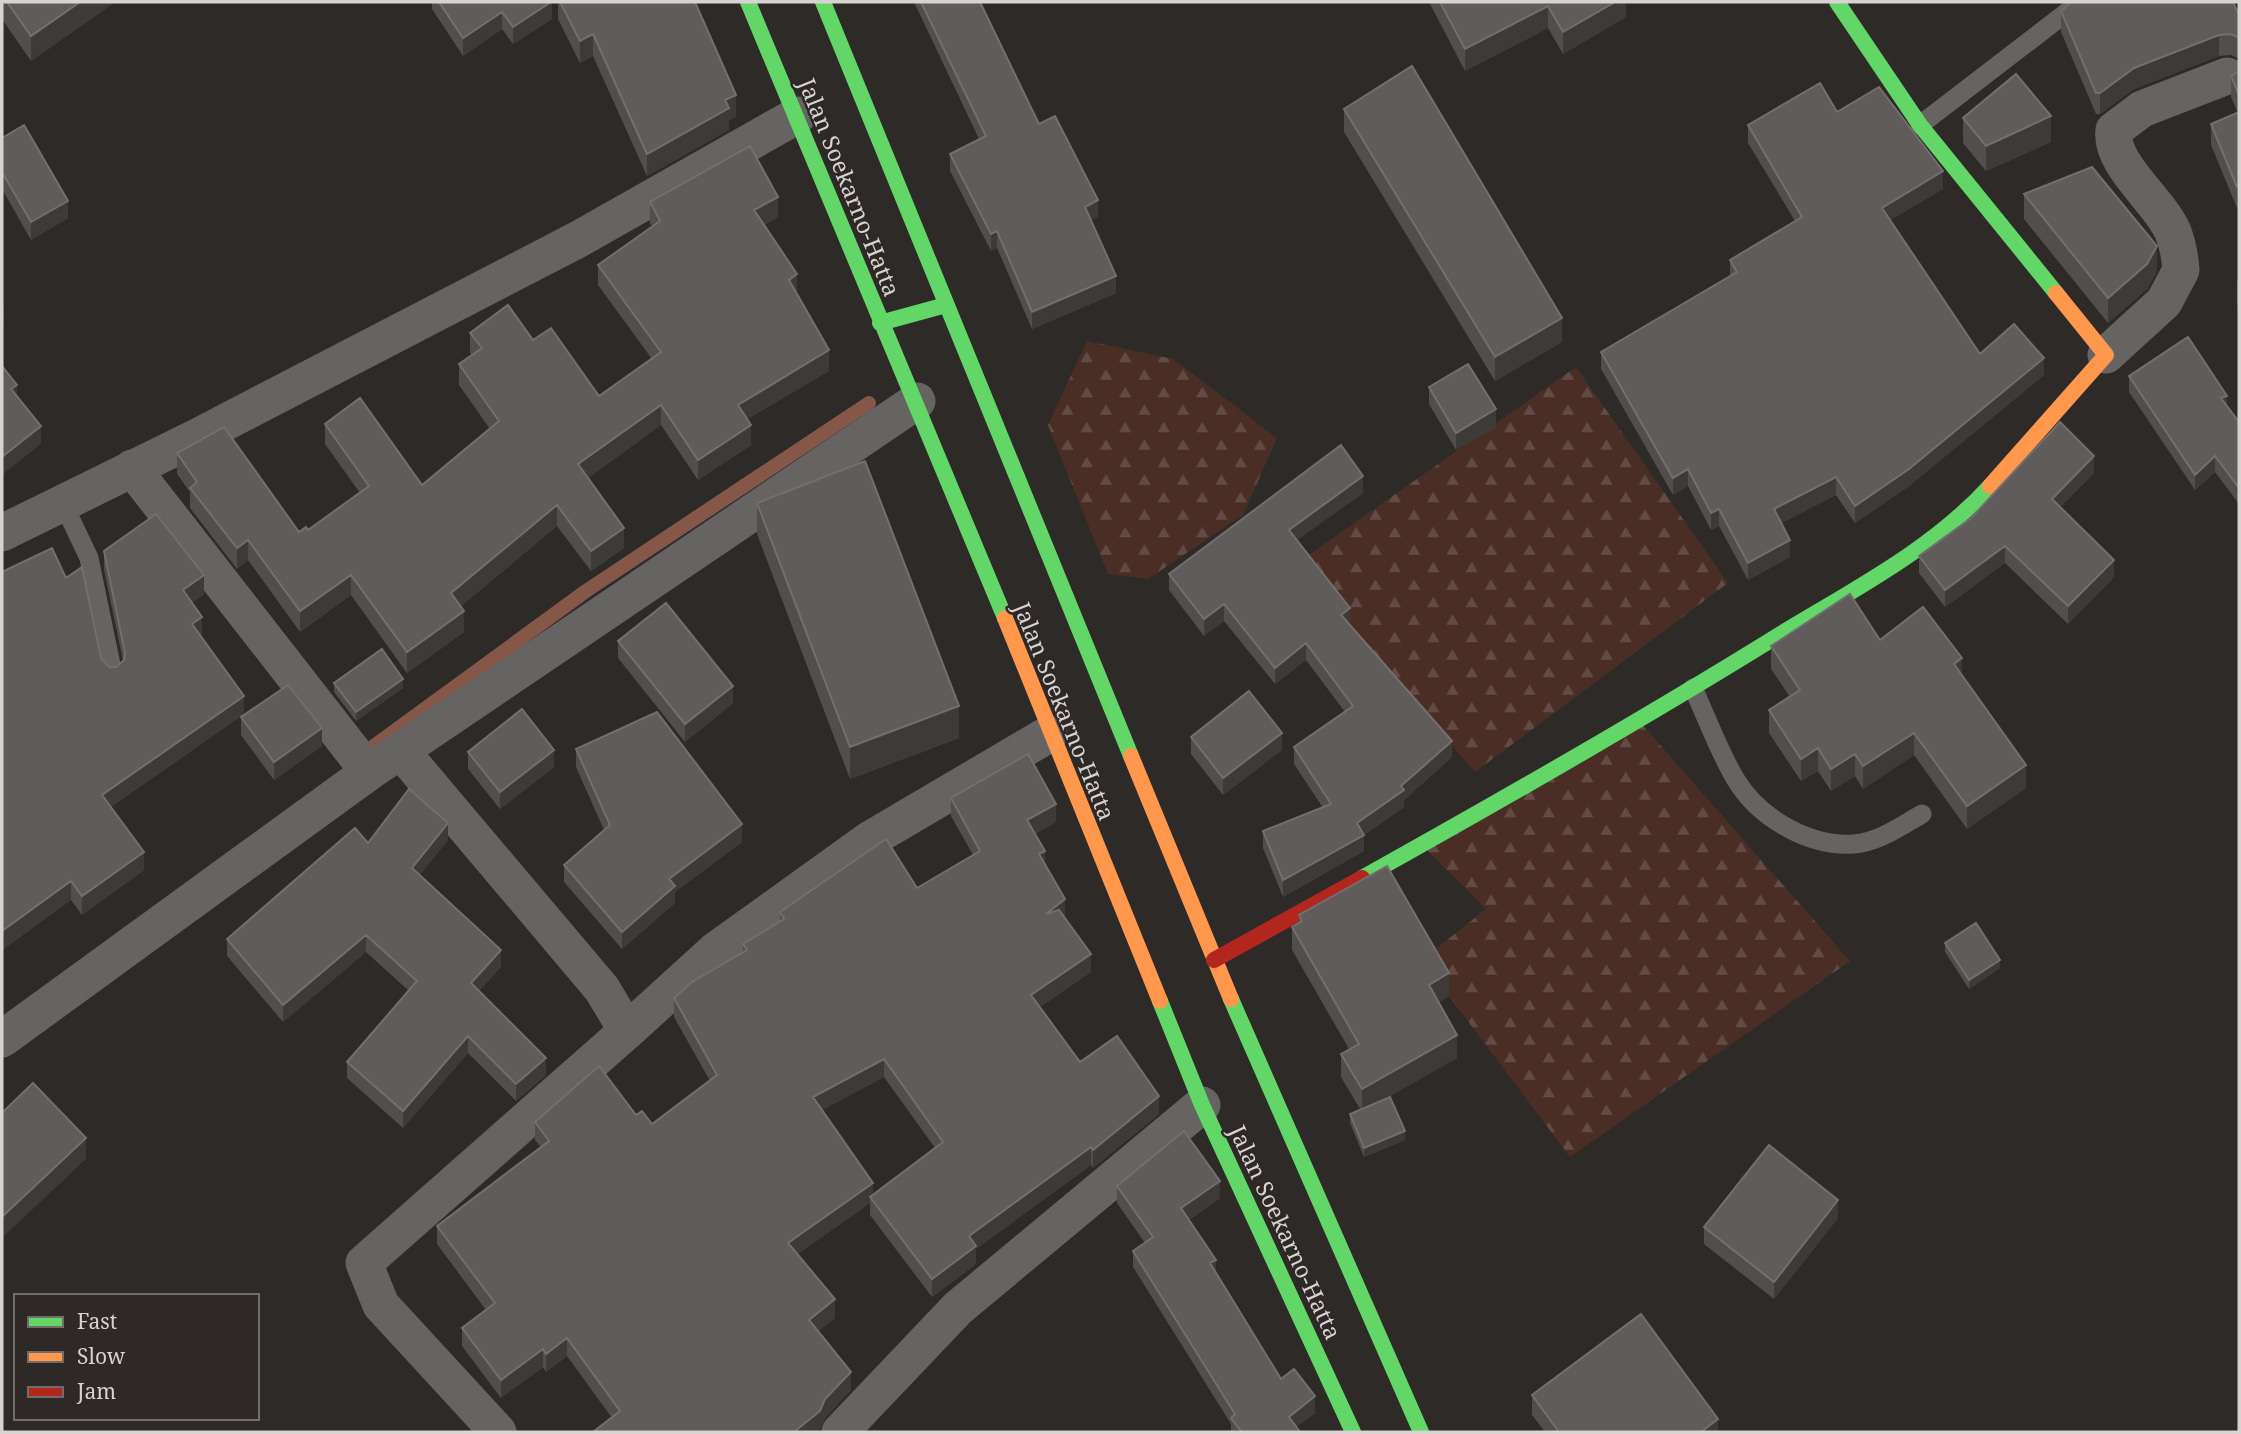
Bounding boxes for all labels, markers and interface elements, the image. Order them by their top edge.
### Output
street label: Jalan Soekarno-Hatta [791,72,908,301]
street label: Jalan Soekarno-Hatta [1006,596,1123,825]
street label: Jalan Soekarno-Hatta [1222,1119,1350,1344]
legend [14,1294,259,1420]
text: Fast [77,1307,117,1335]
text: Slow [77,1342,126,1370]
text: Jam [76,1377,116,1405]

